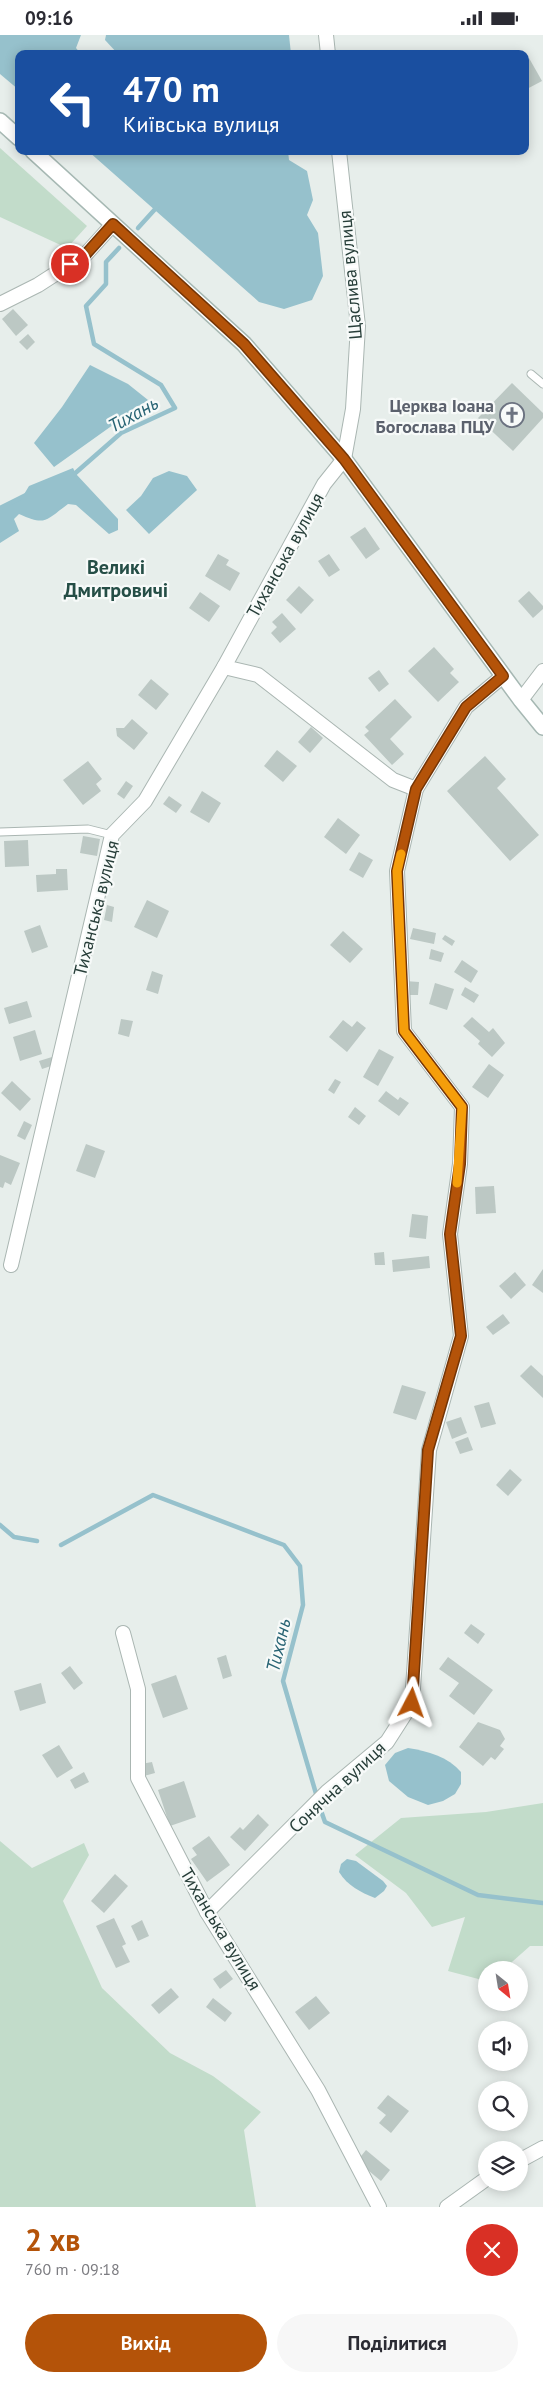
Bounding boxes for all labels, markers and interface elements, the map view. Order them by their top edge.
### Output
text: 09:16 [25,6,73,30]
text: 470 m [123,66,220,112]
icon: left [40,70,105,135]
text: Київська вулиця [123,110,279,138]
street label: Щаслива вулиця [333,210,367,340]
pin [49,243,91,285]
icon: arrive [56,250,84,278]
water label: Тихань [104,390,162,438]
place label: Церква Іоана Богослава ПЦУ [376,394,495,438]
church icon: Церква Іоана Богослава ПЦУ [499,402,525,428]
street label: Тиханська вулиця [241,489,329,621]
district label: Великі Дмитровичі [64,554,168,603]
street label: Тиханська вулиця [68,838,124,978]
water label: Тихань [260,1616,296,1674]
position arrow [385,1676,437,1728]
street label: Сонячна вулиця [284,1736,390,1838]
street label: Тиханська вулиця [175,1864,267,1994]
north arrow [478,1961,528,2011]
map controls [478,1961,528,2191]
button: sound [478,2021,528,2071]
button: search [478,2081,528,2131]
button: layers [478,2141,528,2191]
text: 2 хв [25,2220,81,2259]
button: close [466,2224,518,2276]
text: 760 m · 09:18 [25,2259,120,2279]
button: Вихід [25,2314,267,2372]
button: Поділитися [277,2314,518,2372]

